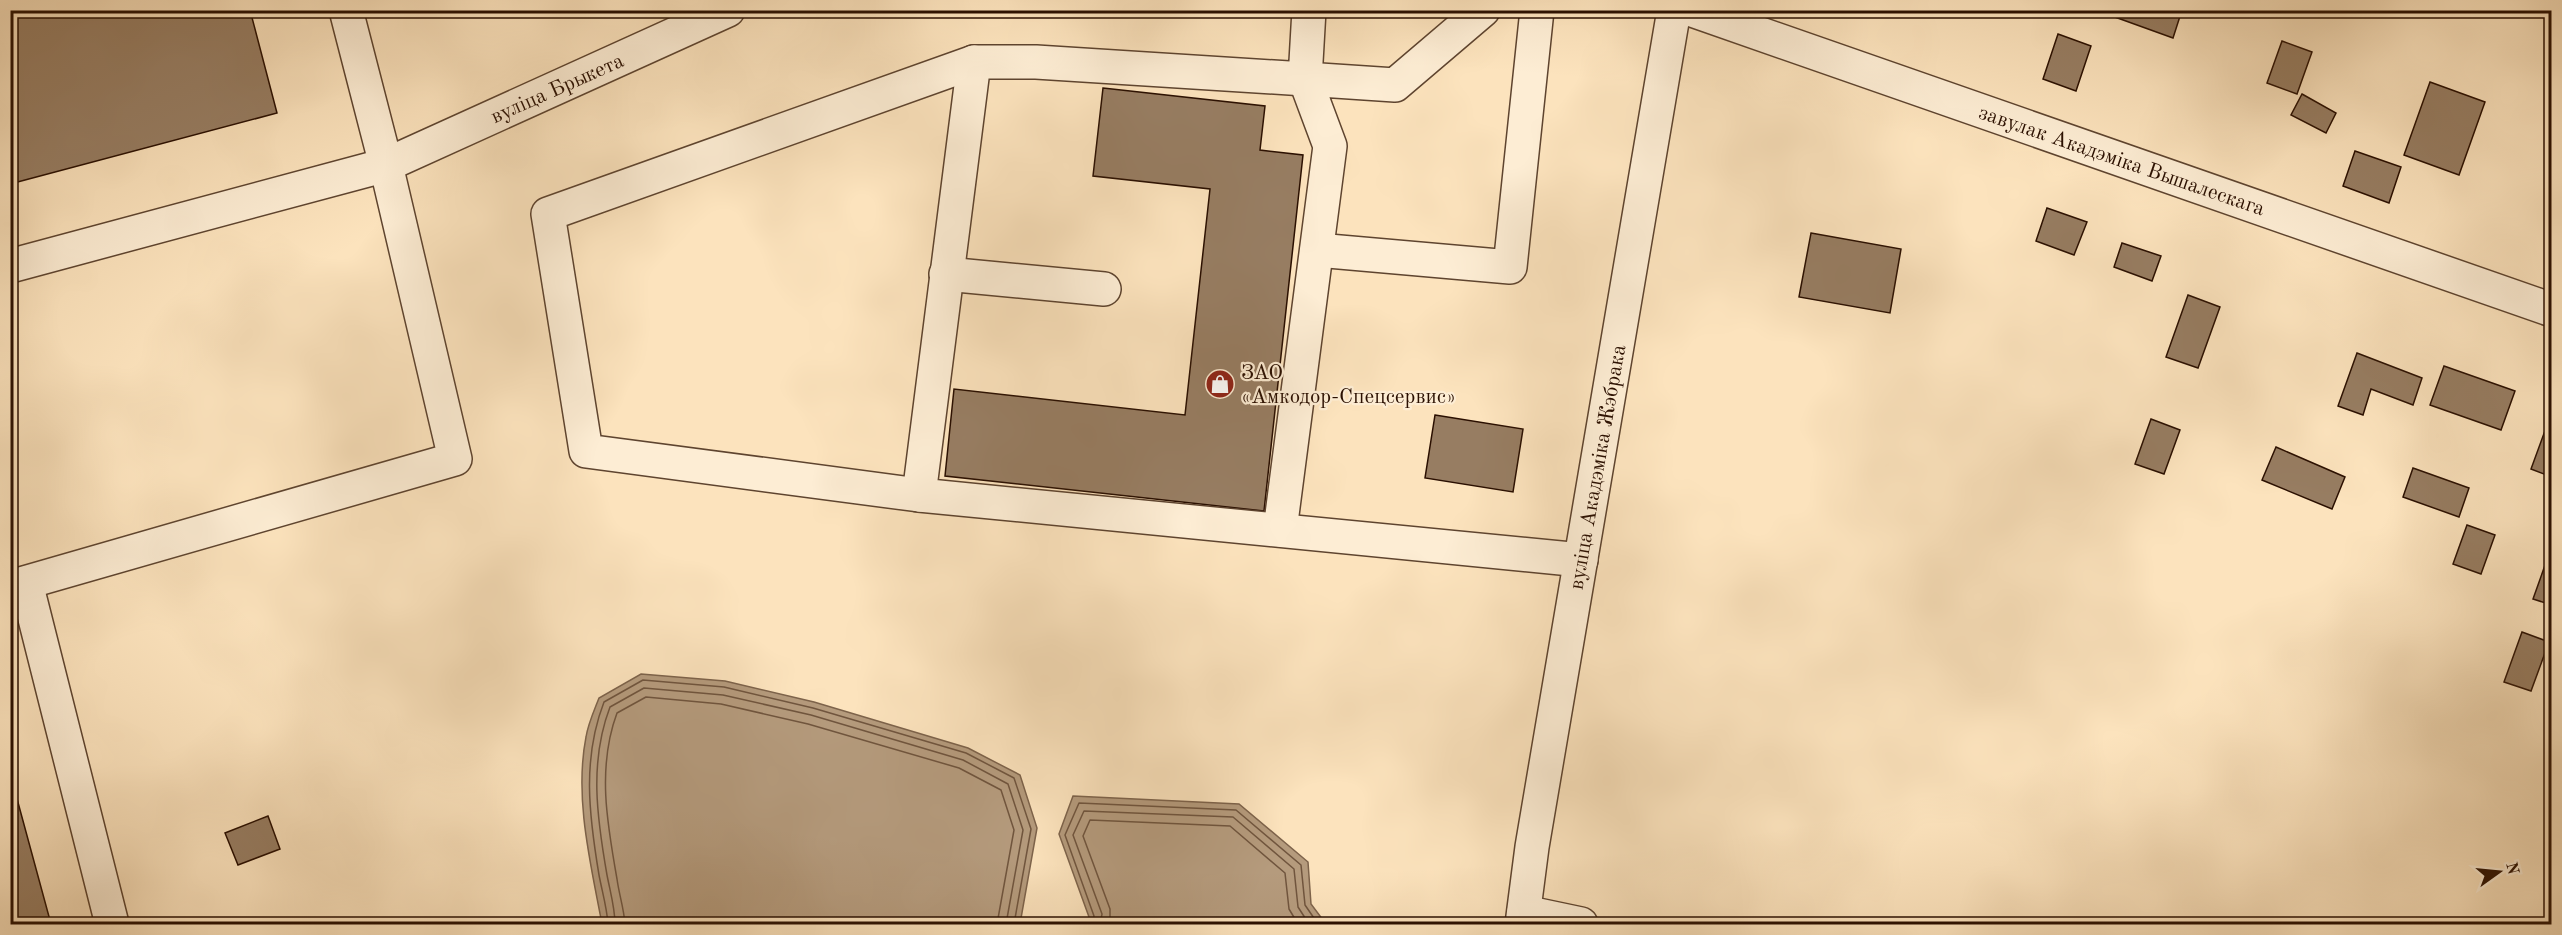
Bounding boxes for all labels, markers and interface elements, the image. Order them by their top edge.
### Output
street label: вуліца Брыкета [488,51,627,128]
street label: завулак Акадэміка Вышалескага [1976,103,2267,220]
street label: вуліца Акадэміка Жэбрака [1567,343,1630,591]
place label: ЗАО «Амкодор-Спецсервис» [1241,363,1456,408]
shop icon: ЗАО «Амкодор-Спецсервис» [1204,368,1236,400]
north arrow [2469,842,2529,902]
text: N [2502,861,2521,877]

